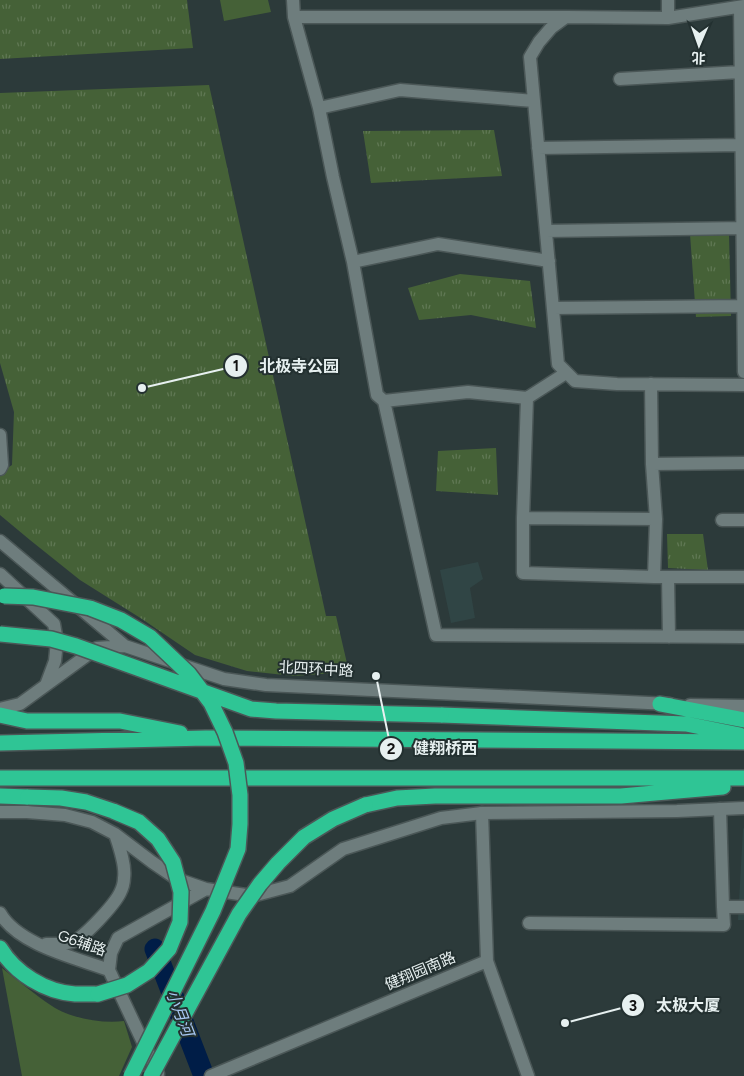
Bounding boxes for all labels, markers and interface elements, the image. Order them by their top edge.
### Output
north arrow [674,20,724,70]
text: 北 [691,49,706,66]
callout: 北极寺公园 [224,350,349,381]
text: 1 [233,357,239,375]
text: 北极寺公园 [259,357,339,376]
street label: 北四环中路 [278,658,354,680]
callout: 健翔桥西 [378,733,487,764]
text: 健翔桥西 [413,739,477,758]
text: 2 [387,740,396,758]
street label: G6辅路 [55,926,109,960]
street label: 健翔园南路 [382,948,458,994]
water label: 小月河 [163,987,199,1042]
callout: 太极大厦 [621,990,730,1021]
text: 太极大厦 [656,996,720,1015]
text: 3 [629,997,637,1015]

